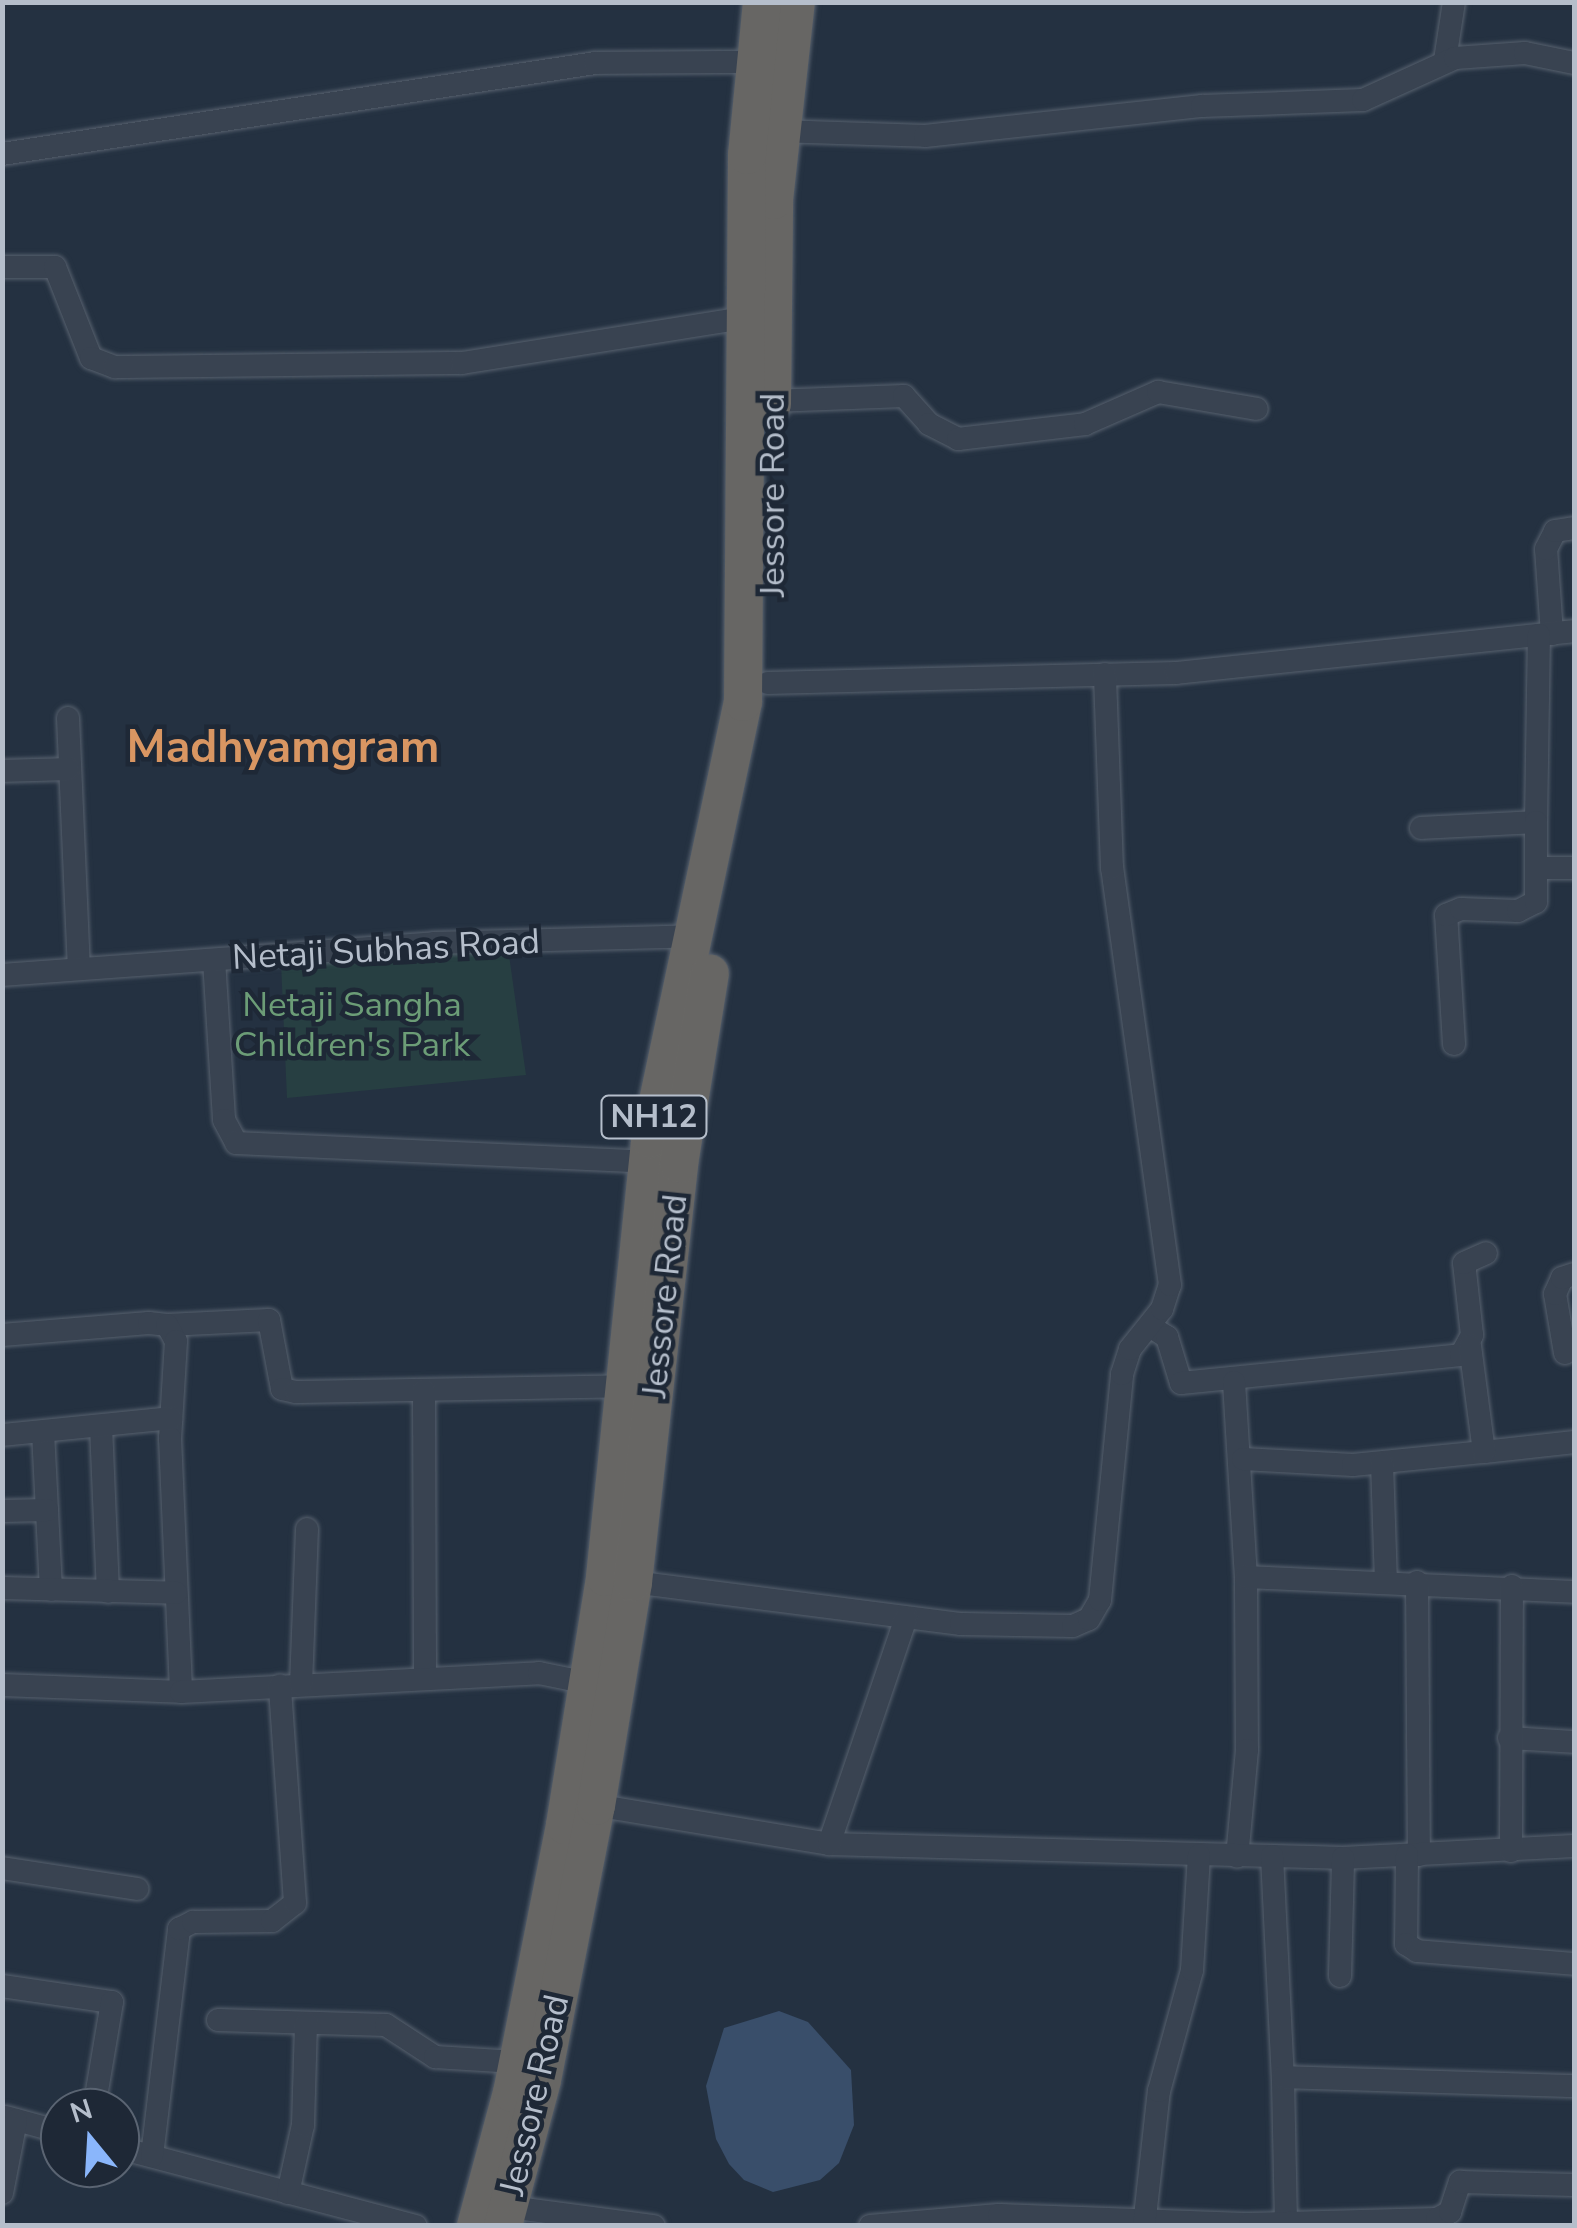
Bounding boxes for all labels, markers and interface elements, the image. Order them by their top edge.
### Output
street label: Jessore Road [752,393,794,597]
district label: Madhyamgram [127,721,439,775]
street label: Netaji Subhas Road [231,921,541,979]
park label: Netaji Sangha Children's Park [234,984,470,1066]
road number: NH12 [599,1090,709,1144]
street label: Jessore Road [633,1192,697,1400]
street label: Jessore Road [492,1991,578,2199]
north arrow [40,2088,140,2188]
text: N [66,2090,97,2133]

